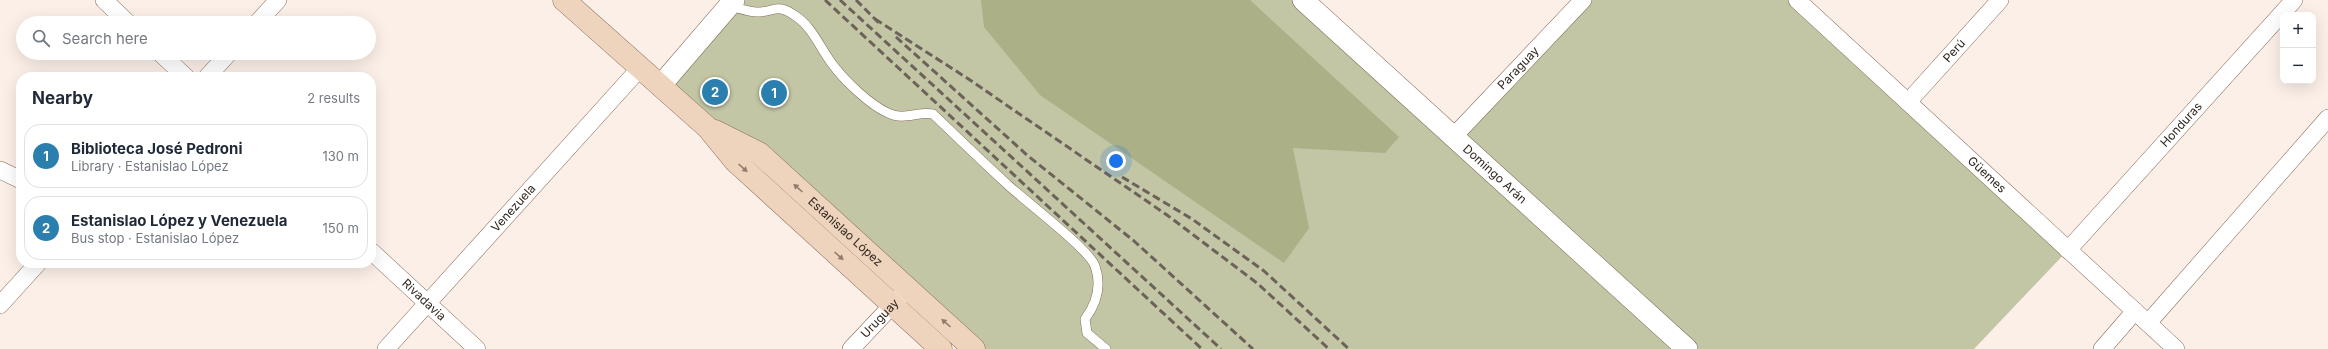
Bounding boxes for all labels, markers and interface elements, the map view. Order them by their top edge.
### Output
map controls [2280,12,2316,84]
button: + [2280,12,2316,48]
search box [16,16,376,60]
icon: search [30,27,52,49]
text: Search here [62,29,148,48]
street label: Perú [1939,36,1968,65]
street label: Paraguay [1494,43,1542,92]
button: − [2280,48,2316,84]
pin: 2 [702,77,728,107]
pin: 1 [761,78,787,108]
text: Nearby [32,88,93,108]
text: 2 results [307,90,360,106]
street label: Honduras [2157,99,2205,150]
text: Biblioteca José Pedroni [71,139,242,158]
street label: Domingo Arán [1460,141,1530,207]
text: 1 [43,148,49,164]
text: 130 m [322,148,359,164]
your location [1106,151,1126,171]
street label: Güemes [1965,153,2009,196]
text: Library · Estanislao López [71,158,229,174]
one-way arrow [738,164,748,173]
street label: Venezuela [488,181,538,235]
one-way arrow [793,183,803,193]
street label: Estanislao López [805,194,886,269]
text: Estanislao López y Venezuela [71,211,287,230]
text: 2 [42,220,50,236]
text: 150 m [323,220,359,236]
text: Bus stop · Estanislao López [71,230,239,246]
one-way arrow [834,251,844,261]
street label: Rivadavia [399,276,449,323]
street label: Uruguay [857,295,902,341]
one-way arrow [940,318,951,327]

